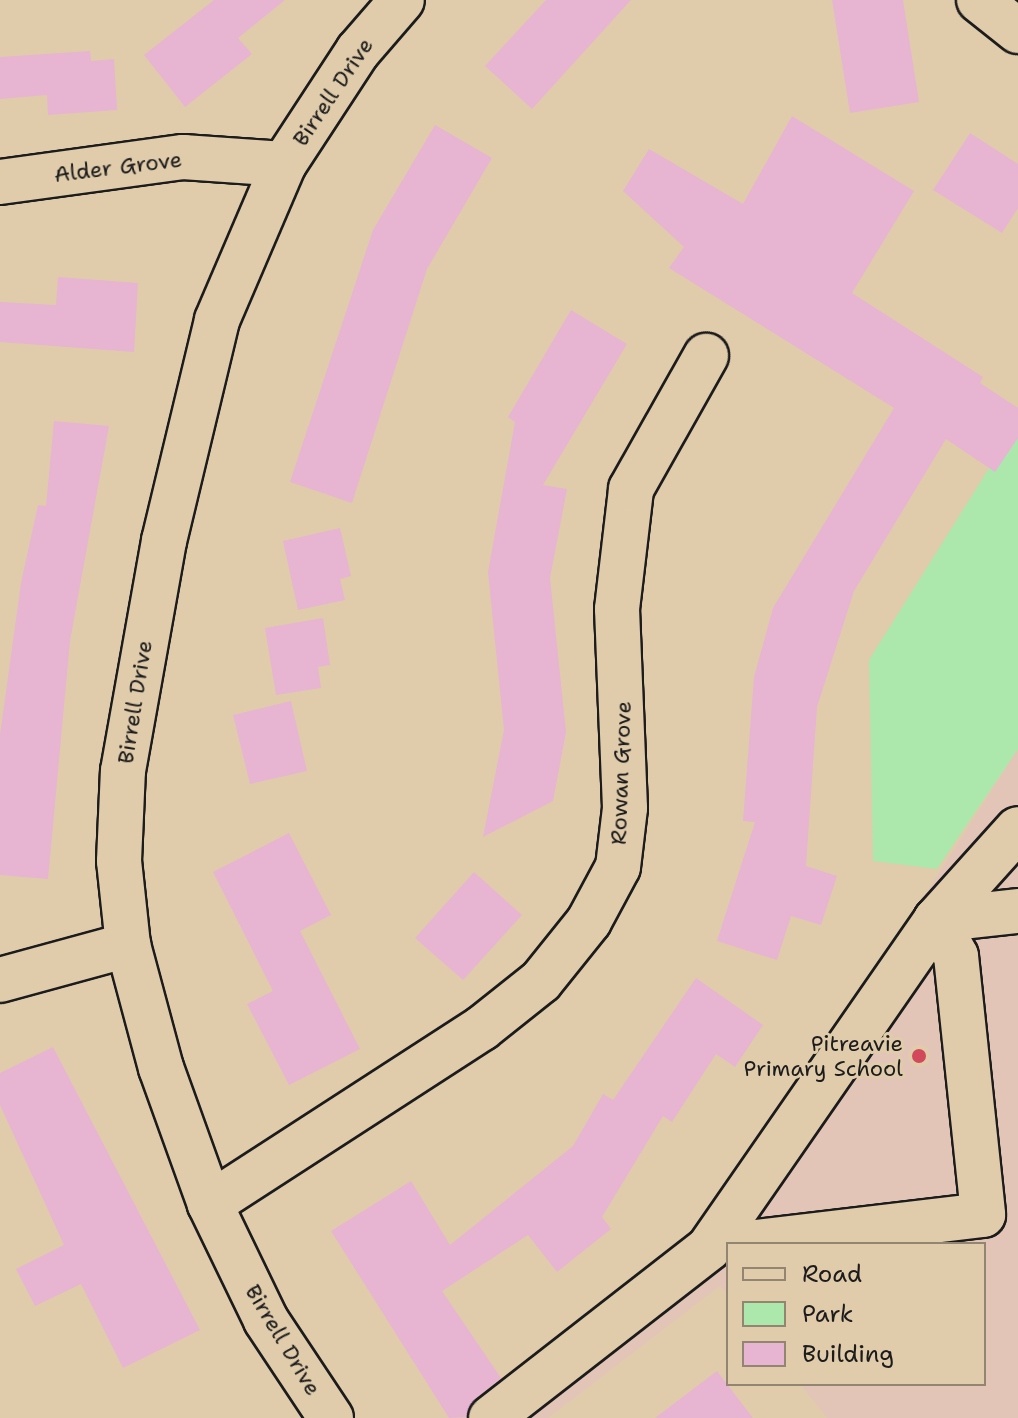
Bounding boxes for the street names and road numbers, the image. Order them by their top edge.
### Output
street label: Birrell Drive [287,33,379,151]
street label: Alder Grove [52,146,184,188]
street label: Birrell Drive [112,638,158,766]
street label: Rowan Grove [605,701,637,845]
street label: Birrell Drive [240,1280,326,1400]

